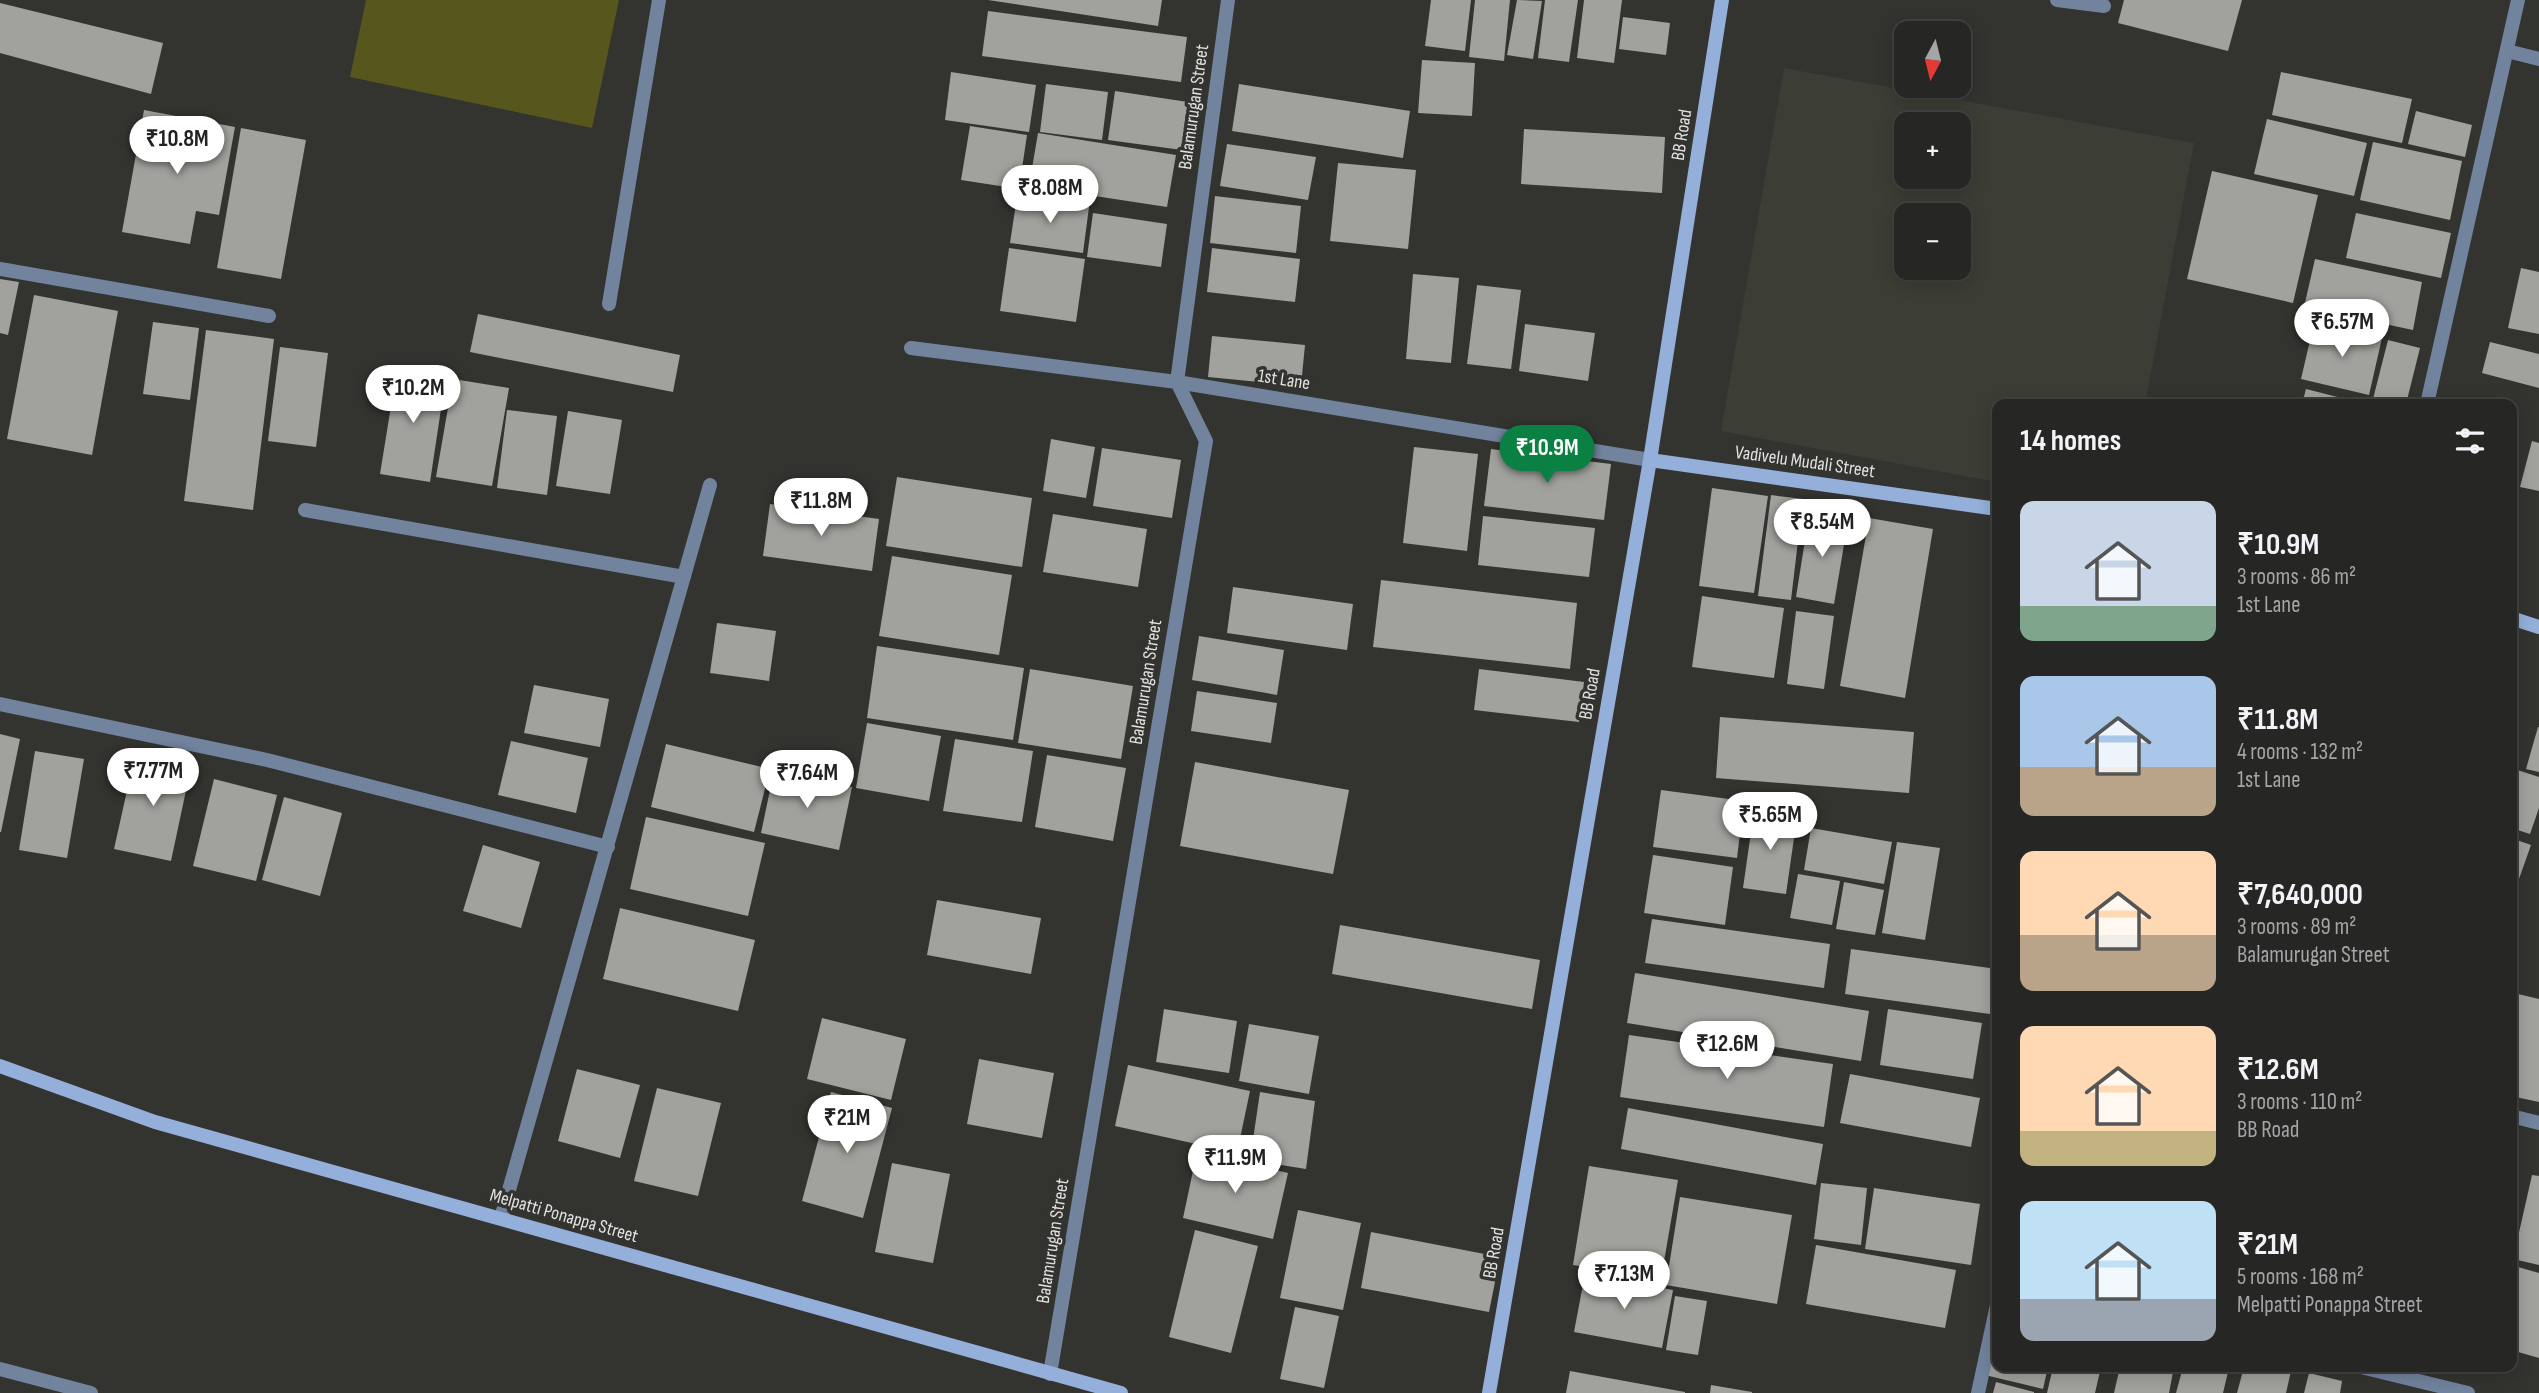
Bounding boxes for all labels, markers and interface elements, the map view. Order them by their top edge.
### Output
north arrow [1894,21,1970,98]
map controls [1894,21,1971,280]
street label: Balamurugan Street [1174,43,1214,171]
street label: BB Road [1667,108,1697,162]
button: + [1894,112,1971,189]
pin: ₹10.8M [120,116,234,176]
text: ₹10.8M [145,125,209,153]
pin: ₹8.08M [993,166,1107,225]
text: ₹8.08M [1017,174,1083,202]
button: − [1894,203,1971,280]
pin: ₹6.57M [2285,300,2399,359]
text: ₹6.57M [2310,308,2374,336]
street label: 1st Lane [1256,365,1312,395]
pin: ₹10.2M [356,366,470,425]
text: ₹10.2M [382,374,444,402]
icon: filters [2451,422,2489,460]
text: 14 homes [2020,423,2121,459]
pin: ₹10.9M [1490,426,1604,485]
text: ₹10.9M [1516,434,1578,462]
street label: Vadivelu Mudali Street [1734,441,1877,483]
pin: ₹11.8M [764,478,878,538]
text: ₹11.8M [790,487,852,515]
pin: ₹8.54M [1765,500,1879,559]
text: ₹8.54M [1790,508,1854,536]
text: ₹10.9M [2237,527,2319,563]
icon: home [2076,529,2160,613]
text: 3 rooms · 86 m² [2237,563,2356,591]
text: 1st Lane [2237,591,2300,619]
street label: Balamurugan Street [1125,618,1167,746]
street label: BB Road [1574,667,1606,721]
text: ₹11.8M [2237,702,2318,738]
icon: home [2076,704,2160,788]
text: 4 rooms · 132 m² [2237,738,2363,766]
pin: ₹7.77M [96,748,210,808]
pin: ₹7.64M [750,750,864,810]
text: ₹7.77M [123,757,183,785]
text: ₹7.64M [776,759,838,787]
text: 1st Lane [2237,766,2300,794]
pin: ₹5.65M [1713,792,1827,852]
text: ₹5.65M [1738,801,1802,829]
text: ₹7,640,000 [2237,877,2363,913]
icon: home [2076,879,2160,963]
text: 3 rooms · 89 m² [2237,913,2356,941]
text: Balamurugan Street [2237,941,2390,969]
pin: ₹12.6M [1670,1021,1784,1081]
text: ₹12.6M [1696,1030,1758,1058]
text: ₹12.6M [2237,1052,2319,1088]
icon: home [2076,1054,2160,1138]
text: 3 rooms · 110 m² [2237,1088,2362,1116]
pin: ₹21M [806,1096,888,1155]
text: ₹21M [824,1104,870,1132]
text: BB Road [2237,1116,2299,1144]
pin: ₹11.9M [1178,1136,1292,1195]
text: ₹11.9M [1204,1144,1266,1172]
street label: Balamurugan Street [1032,1177,1074,1305]
street label: Melpatti Ponappa Street [487,1184,641,1248]
street label: BB Road [1478,1226,1510,1280]
text: ₹21M [2237,1227,2298,1263]
icon: home [2076,1229,2160,1313]
pin: ₹7.13M [1567,1252,1681,1311]
text: ₹7.13M [1594,1260,1654,1288]
text: 5 rooms · 168 m² [2237,1263,2364,1291]
text: Melpatti Ponappa Street [2237,1291,2423,1319]

